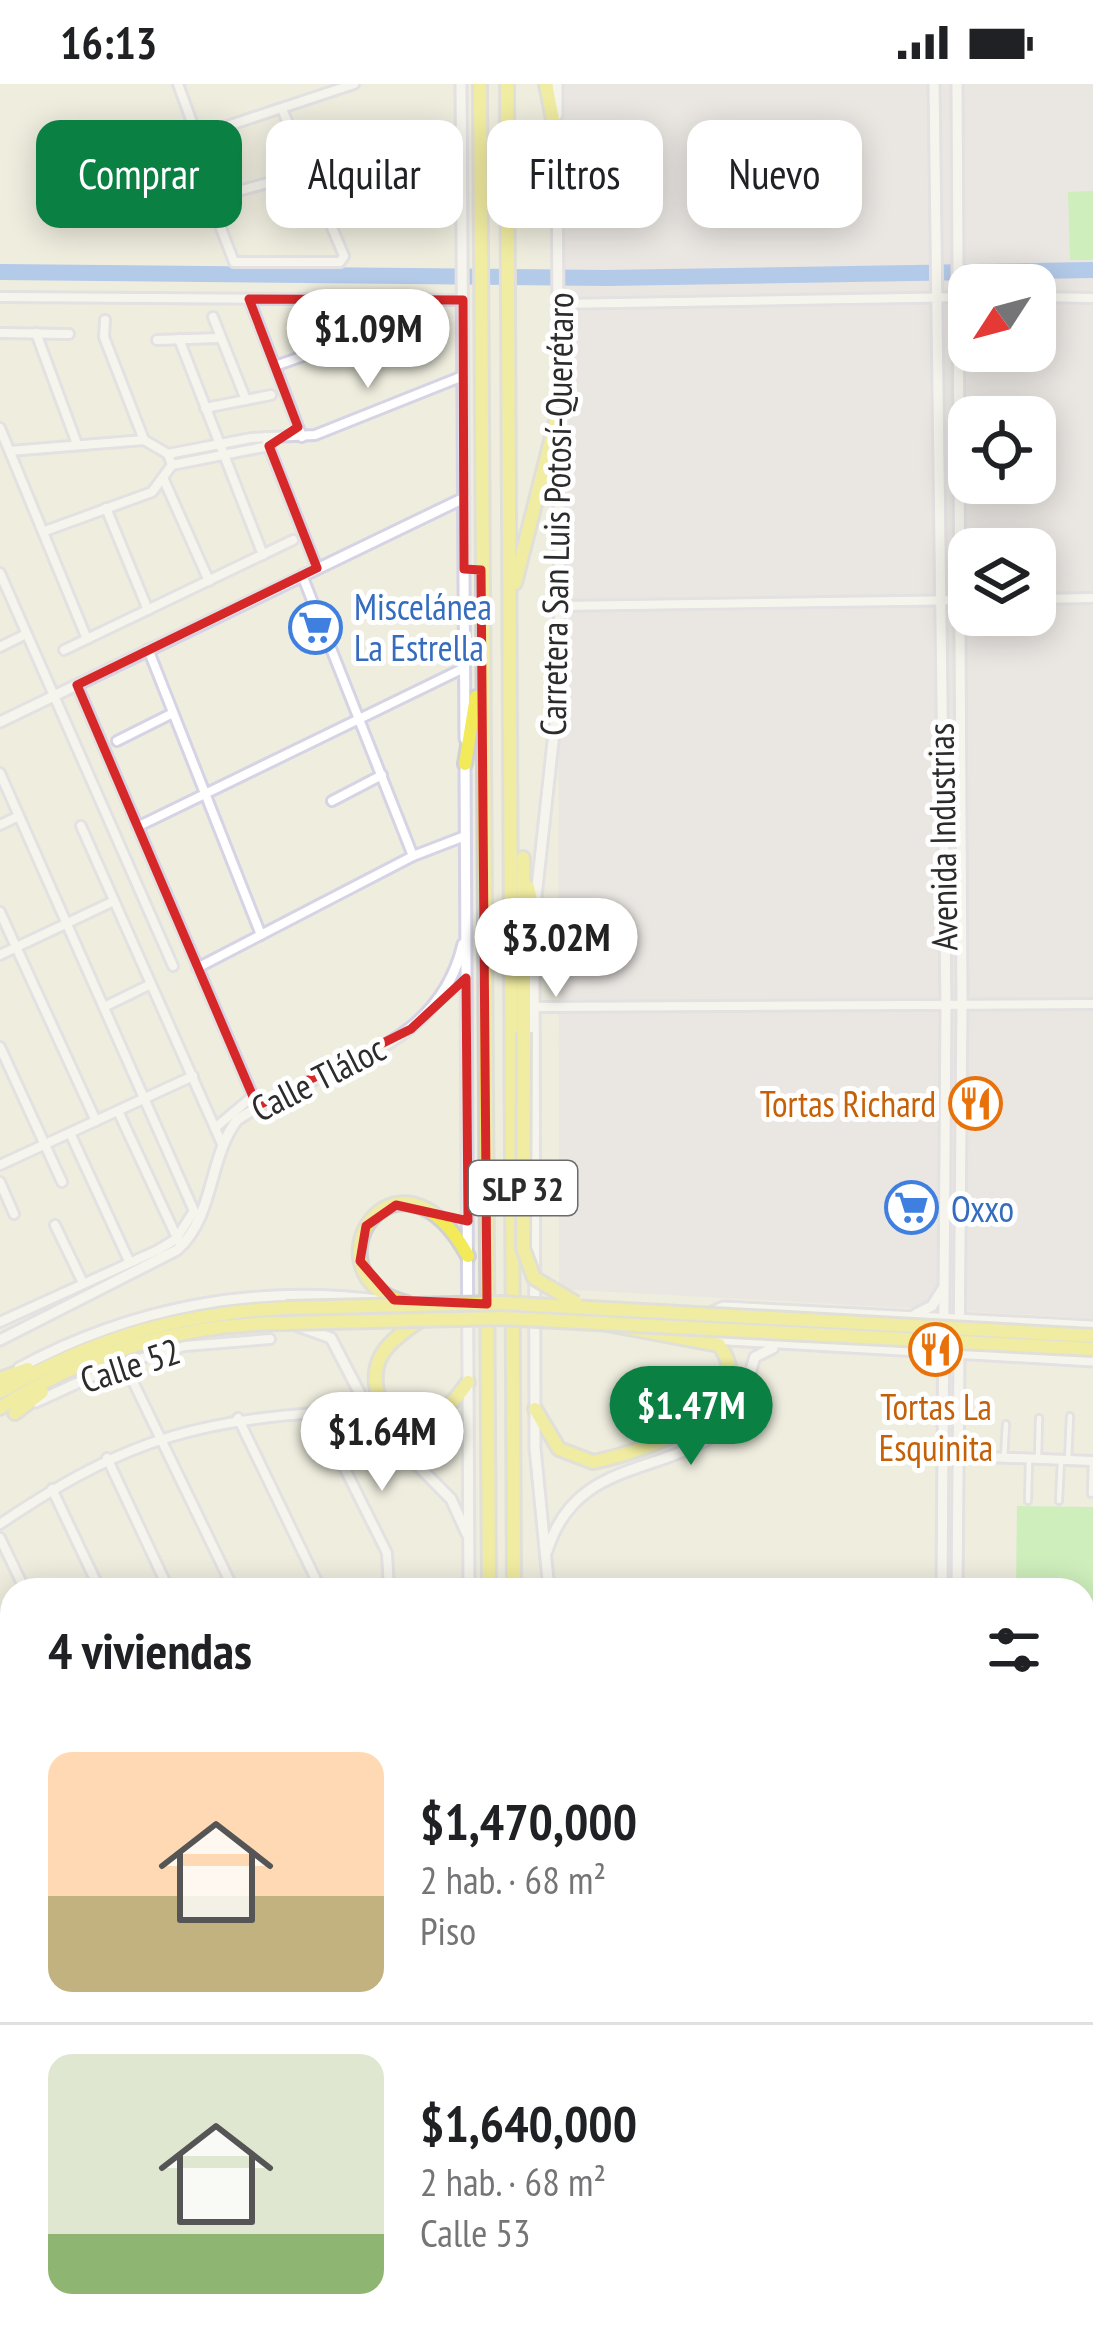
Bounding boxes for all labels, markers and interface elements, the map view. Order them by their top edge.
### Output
text: 16:13 [60,13,157,71]
chip: Comprar [36,120,242,228]
chip: Alquilar [266,120,463,228]
chip: Filtros [487,120,663,228]
chip: Nuevo [687,120,862,228]
north arrow [948,264,1056,372]
map controls [948,264,1056,636]
pin: $1.09M [270,289,466,391]
street label: Carretera San Luis Potosí-Querétaro [529,292,583,736]
text: $1.09M [314,302,422,353]
button: locate [948,396,1056,504]
button: layers [948,528,1056,636]
place label: Miscelánea La Estrella [354,583,492,671]
supermarket icon: Miscelánea La Estrella [287,599,343,655]
street label: Avenida Industrias [917,723,967,951]
pin: $3.02M [458,898,654,1000]
text: $3.02M [502,911,610,962]
street label: Calle Tláloc [243,1024,393,1132]
restaurant icon: Tortas Richard [947,1075,1003,1131]
place label: Tortas Richard [760,1080,936,1127]
road number: SLP 32 [469,1161,577,1215]
supermarket icon: Oxxo [884,1180,940,1236]
place label: Oxxo [951,1185,1014,1232]
restaurant icon: Tortas La Esquinita [908,1322,964,1378]
street label: Calle 52 [74,1327,186,1403]
pin: $1.47M [593,1366,789,1468]
text: $1.47M [637,1379,745,1430]
place label: Tortas La Esquinita [879,1383,993,1471]
pin: $1.64M [284,1392,480,1494]
text: $1.64M [328,1405,436,1456]
text: 4 viviendas [48,1617,252,1683]
icon: filters [981,1617,1047,1683]
text: $1,470,000 [420,1788,637,1854]
icon: home [144,1800,288,1944]
text: 2 hab. · 68 m² [420,1854,606,1905]
text: Piso [420,1905,476,1956]
text: $1,640,000 [420,2090,637,2156]
icon: home [144,2102,288,2246]
text: 2 hab. · 68 m² [420,2156,606,2207]
text: Calle 53 [420,2207,531,2258]

